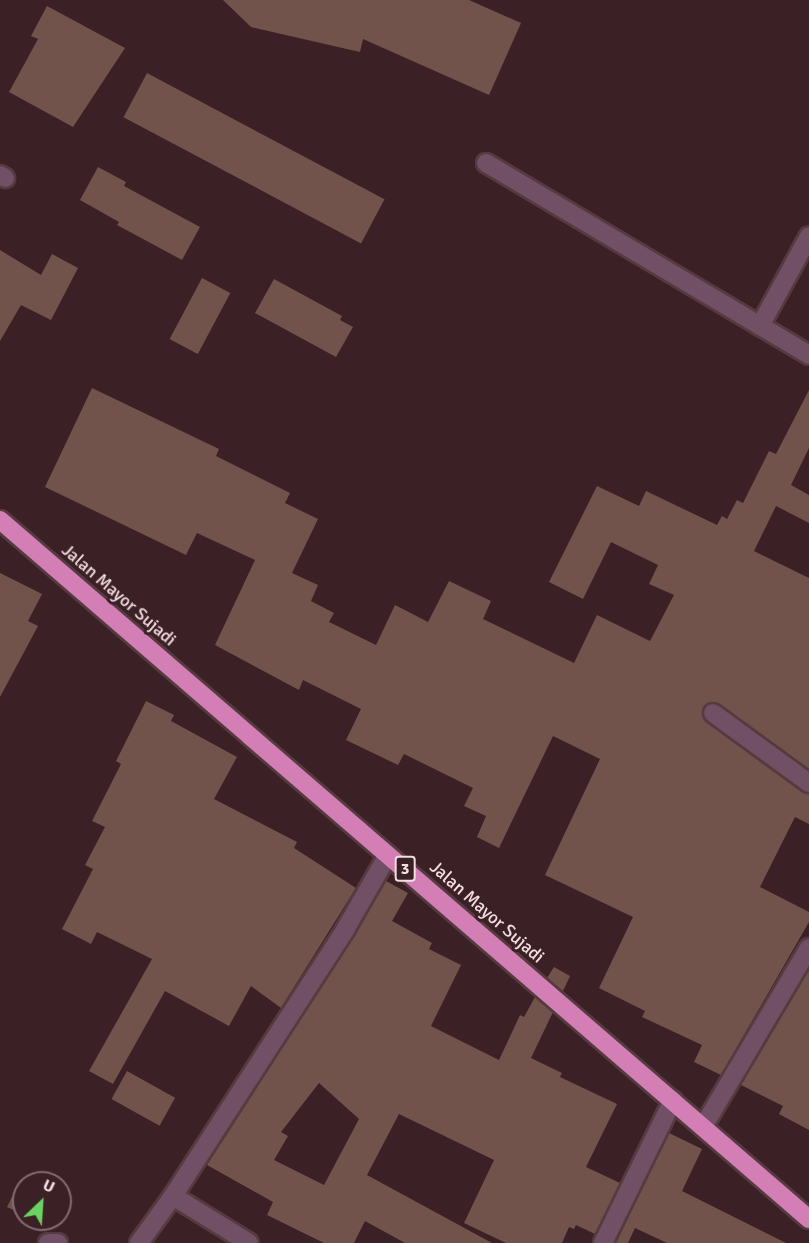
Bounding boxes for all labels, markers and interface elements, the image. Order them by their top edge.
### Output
street label: Jalan Mayor Sujadi [57,539,181,651]
road number: 3 [394,856,416,882]
street label: Jalan Mayor Sujadi [425,856,549,968]
north arrow [12,1171,72,1231]
text: U [40,1175,58,1198]

